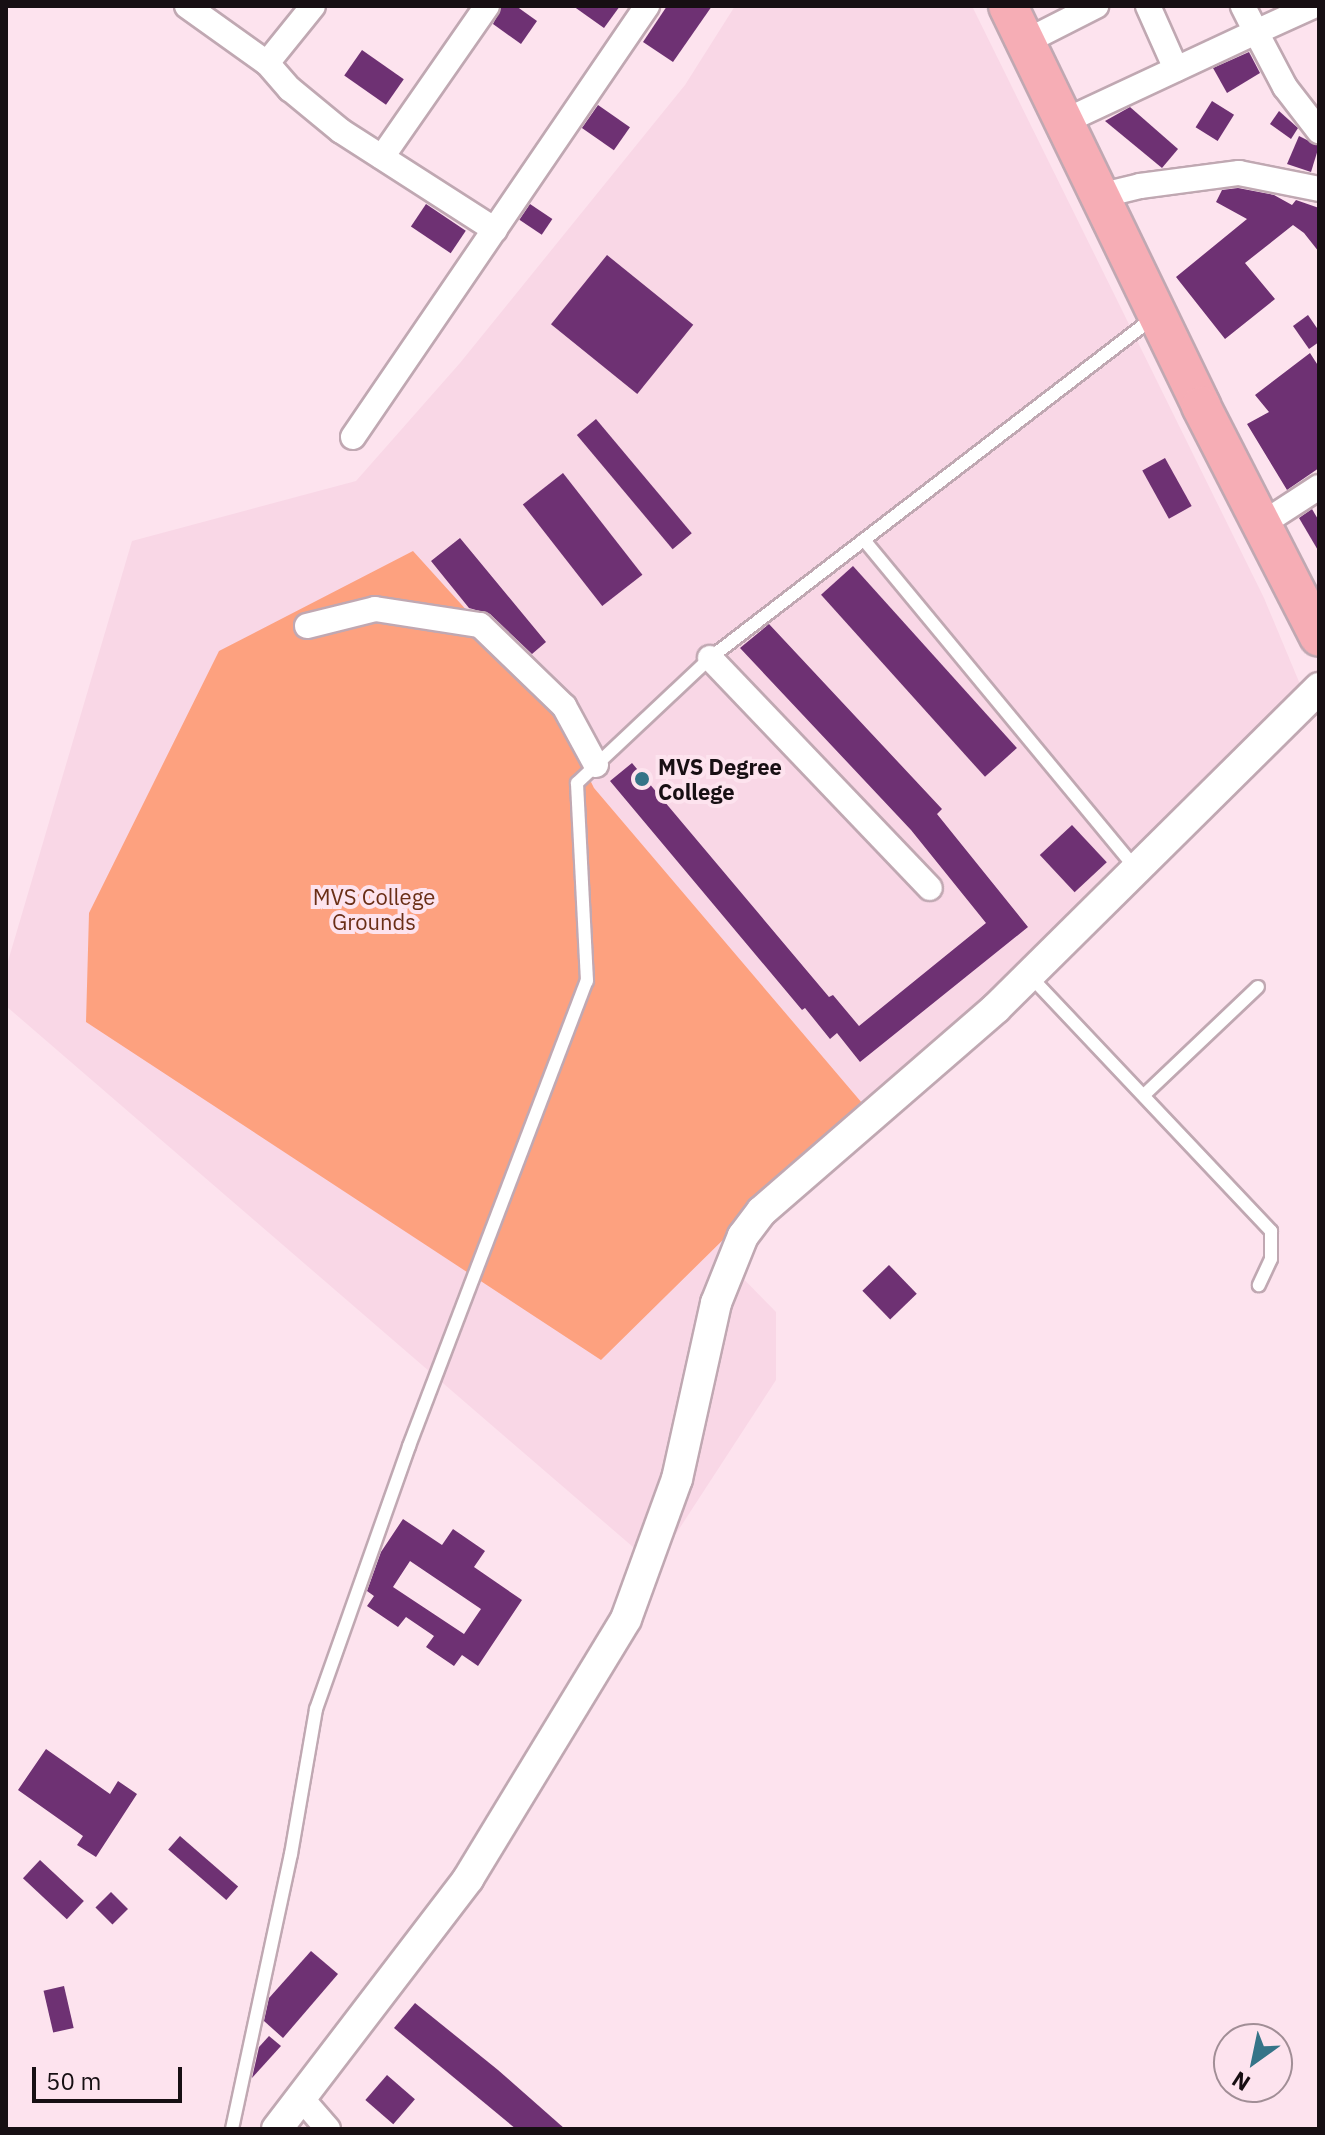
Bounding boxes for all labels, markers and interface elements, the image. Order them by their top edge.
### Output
place label: MVS Degree College [658,753,782,804]
marker: MVS Degree College [633,770,651,788]
park label: MVS College Grounds [313,883,435,934]
north arrow [1213,2023,1293,2103]
scale bar [36,2051,186,2101]
text: 50 m [46,2065,101,2097]
text: N [1226,2065,1255,2098]

